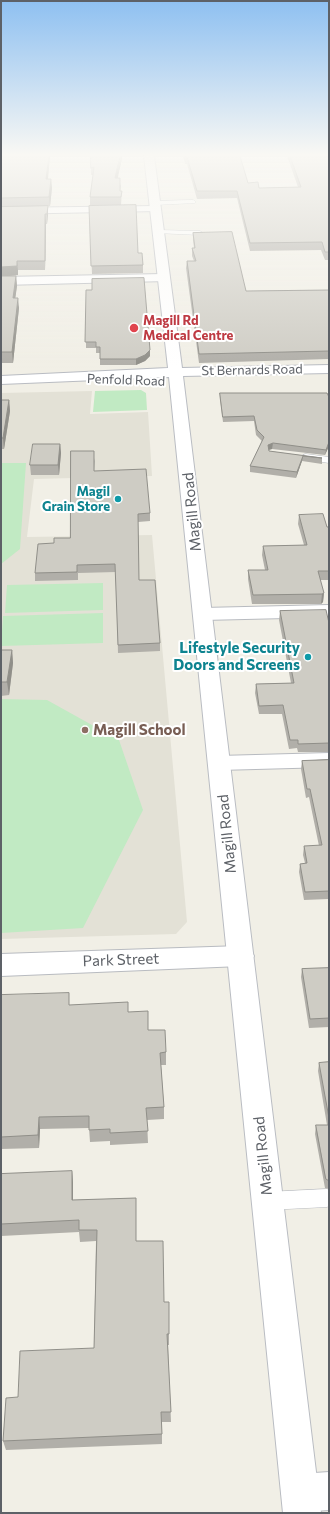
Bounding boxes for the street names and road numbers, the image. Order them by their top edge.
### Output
street label: St Bernards Road [201,361,303,379]
street label: Penfold Road [87,371,165,389]
street label: Magill Road [179,471,205,553]
street label: Magill Road [214,793,240,875]
street label: Park Street [82,950,160,970]
street label: Magill Road [250,1115,276,1197]

